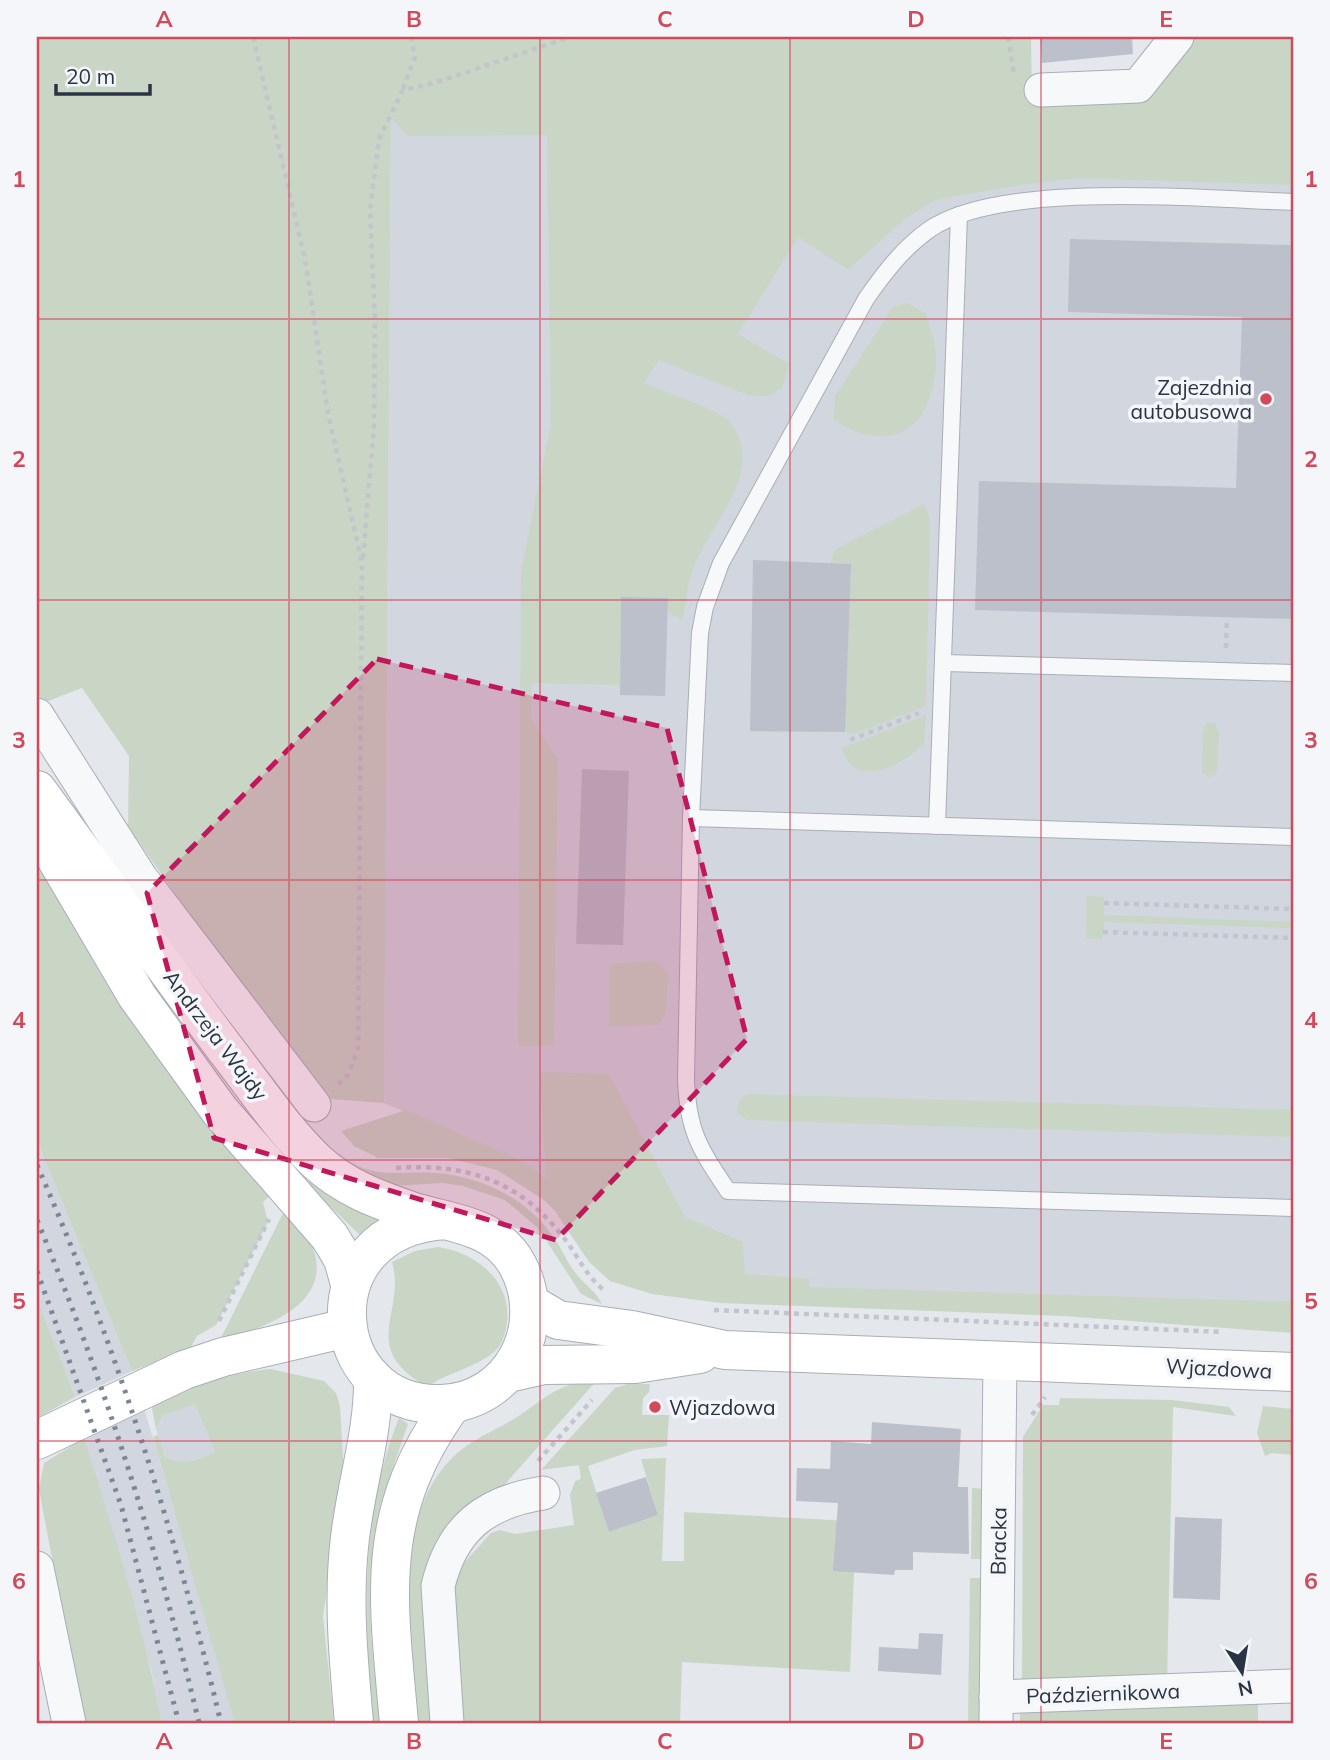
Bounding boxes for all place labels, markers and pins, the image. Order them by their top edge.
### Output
place label: Zajezdnia autobusowa [1130,374,1252,424]
marker: Zajezdnia autobusowa [1258,391,1274,407]
place label: Wjazdowa [669,1394,776,1420]
marker: Wjazdowa [647,1399,663,1415]

